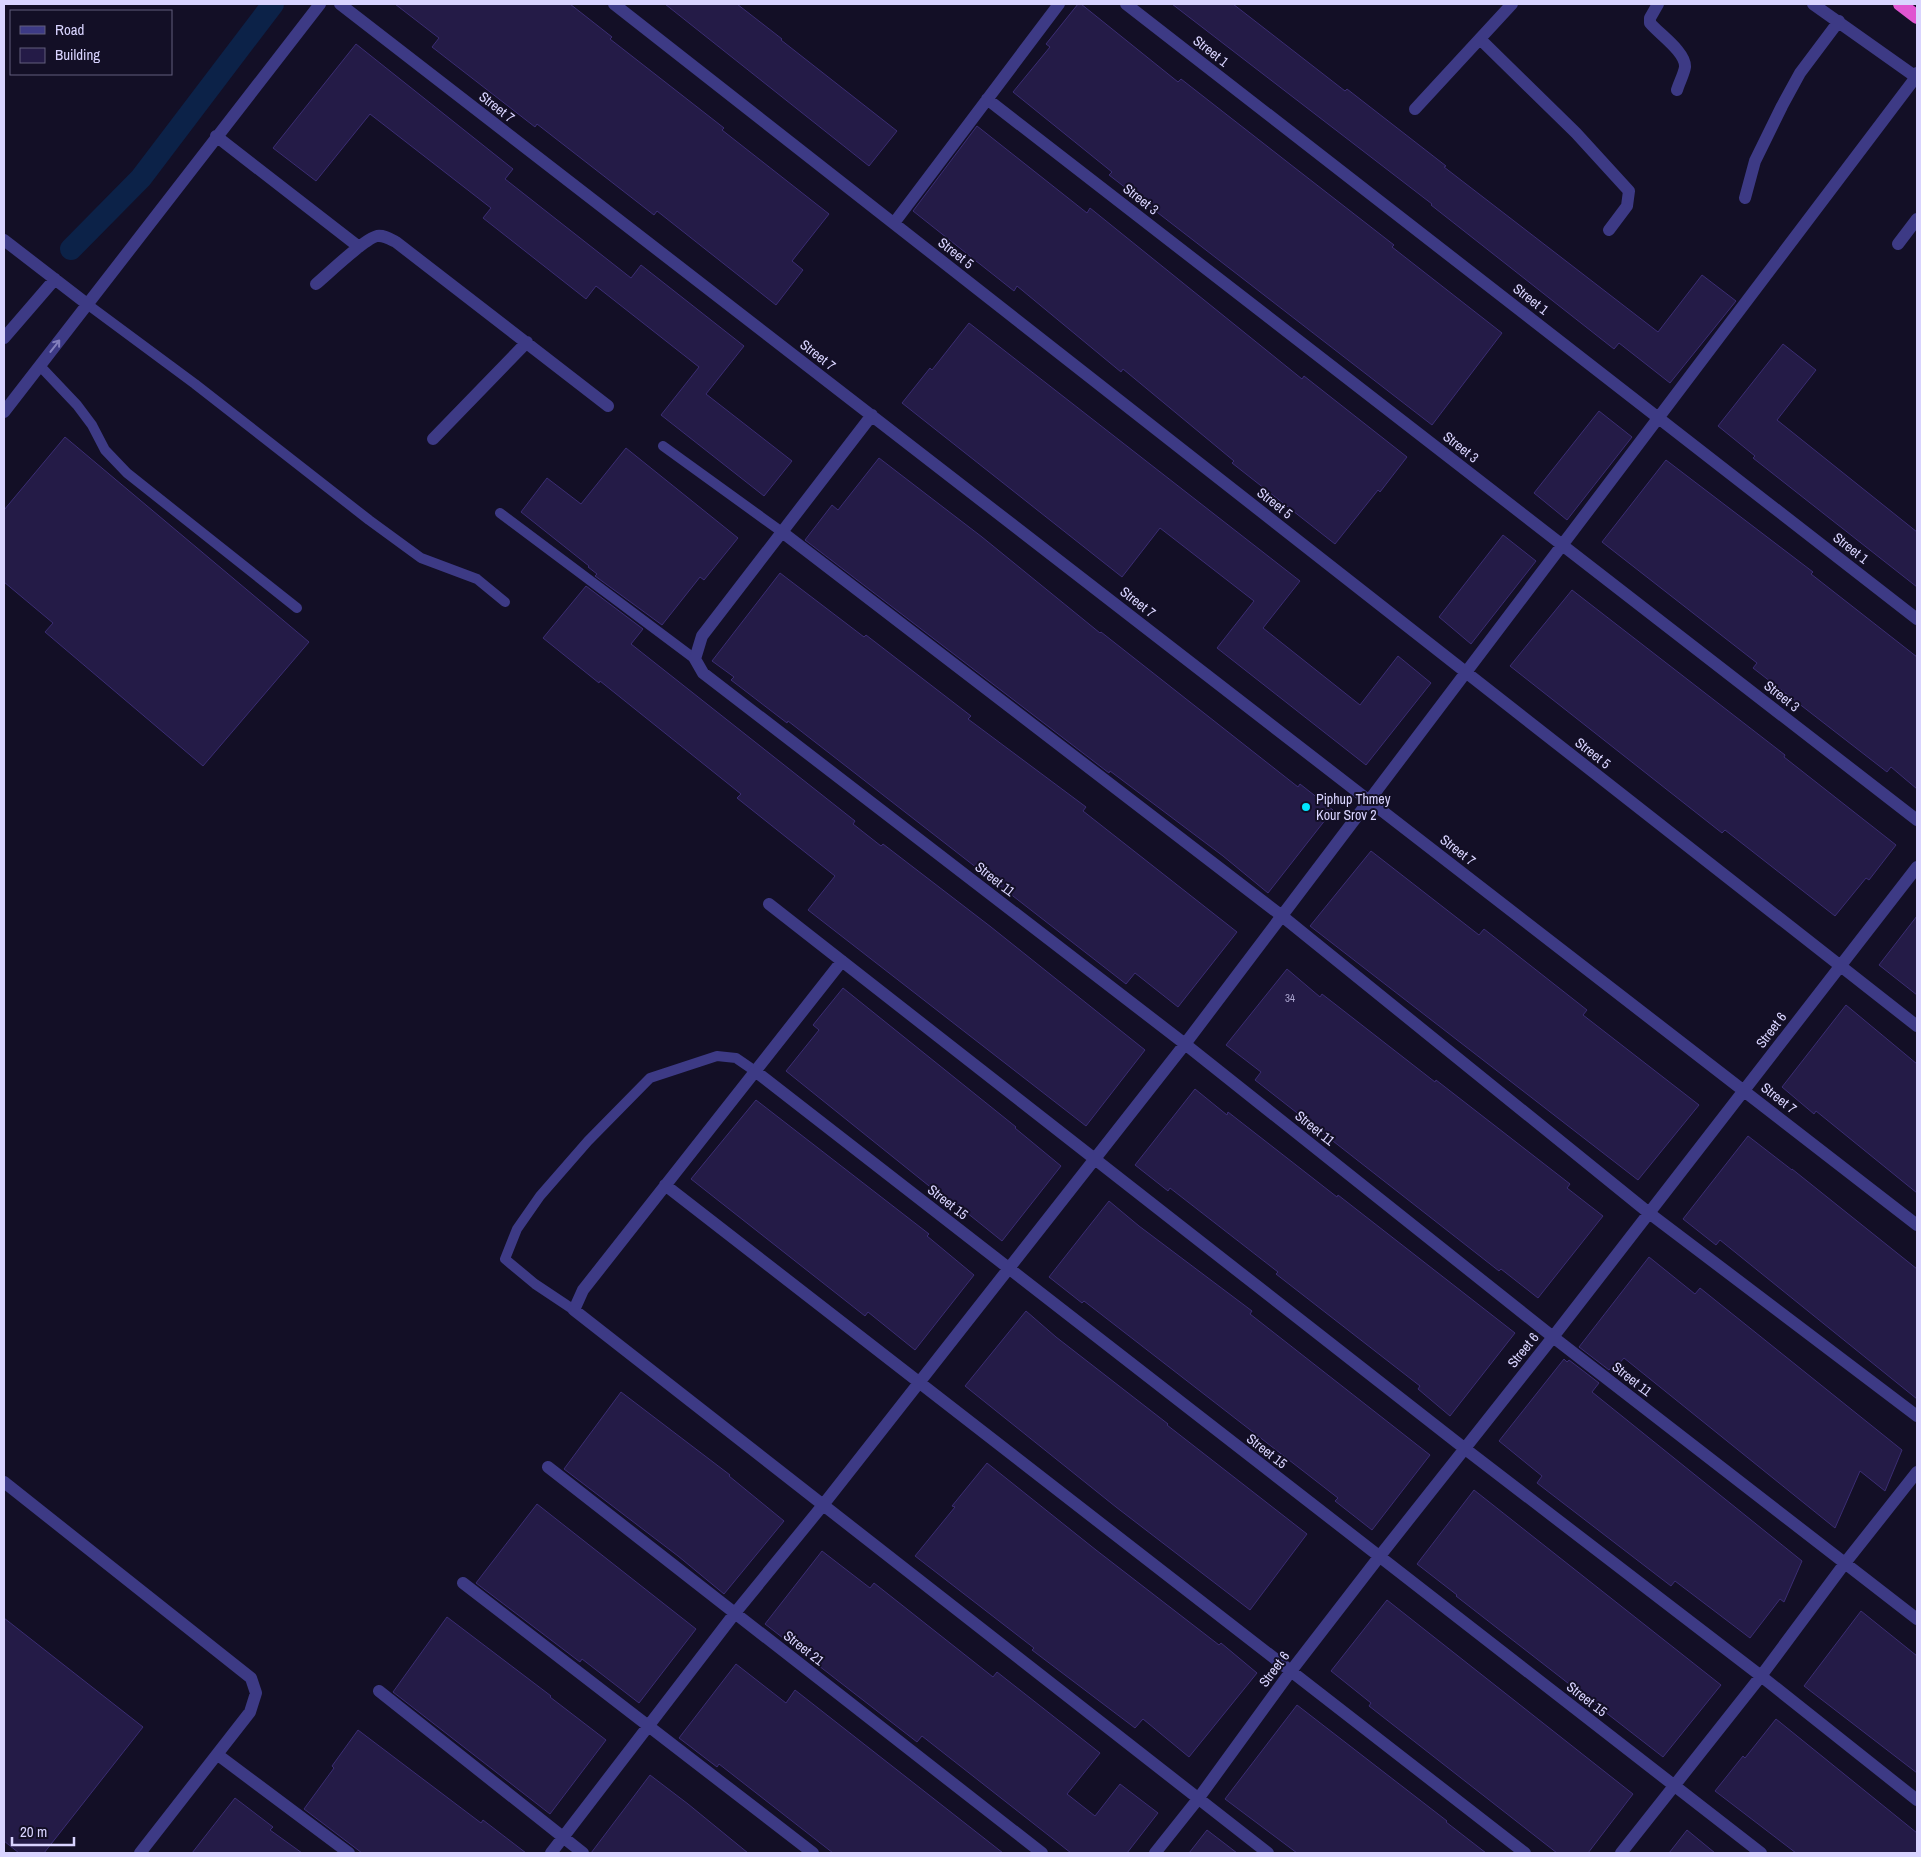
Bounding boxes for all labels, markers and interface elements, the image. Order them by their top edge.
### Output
legend [10,10,172,75]
text: Road [55,19,84,40]
street label: Street 1 [1190,32,1233,71]
text: Building [55,44,100,65]
street label: Street 7 [476,88,518,126]
street label: Street 3 [1120,180,1162,218]
street label: Street 5 [935,234,977,272]
street label: Street 1 [1510,280,1553,319]
street label: Street 7 [797,336,839,374]
one-way arrow [50,339,60,353]
street label: Street 3 [1440,428,1482,466]
street label: Street 5 [1254,484,1296,522]
street label: Street 1 [1830,529,1873,568]
street label: Street 7 [1117,583,1159,621]
street label: Street 3 [1761,677,1803,715]
street label: Street 5 [1572,734,1614,772]
place label: Piphup Thmey Kour Srov 2 [1316,790,1391,824]
marker: Piphup Thmey Kour Srov 2 [1300,801,1312,813]
street label: Street 7 [1437,831,1479,869]
street label: Street 11 [971,858,1019,901]
house number: 34 [1285,991,1295,1005]
street label: Street 6 [1752,1009,1790,1051]
street label: Street 7 [1758,1079,1800,1117]
street label: Street 11 [1292,1107,1339,1150]
street label: Street 15 [924,1181,972,1223]
street label: Street 6 [1503,1329,1543,1371]
street label: Street 11 [1608,1358,1656,1401]
street label: Street 15 [1243,1430,1291,1472]
street label: Street 21 [780,1627,828,1670]
street label: Street 6 [1255,1648,1293,1690]
street label: Street 15 [1563,1678,1611,1720]
scale bar [12,1814,75,1846]
text: 20 m [20,1821,47,1842]

